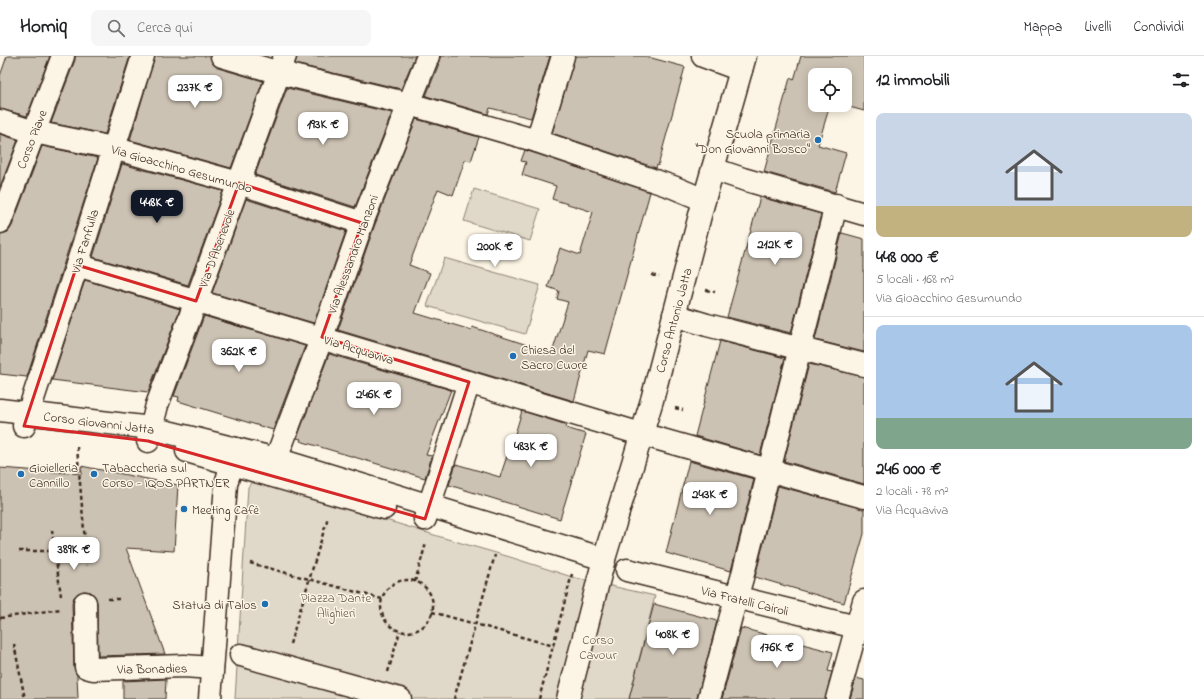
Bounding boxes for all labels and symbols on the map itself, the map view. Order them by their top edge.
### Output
pin: 237K € [162,75,228,109]
street label: Corso Piave [12,107,52,172]
pin: 193K € [290,112,356,146]
place label: Scuola primaria "Don Giovanni Bosco" [696,125,810,159]
marker: Scuola primaria "Don Giovanni Bosco" [813,135,823,145]
street label: Via Gioacchino Gesumundo [108,140,255,199]
pin: 448K € [124,190,190,224]
street label: Via Alessandro Manzoni [323,192,384,318]
street label: Via D'Abenevole [194,206,241,292]
street label: Via Fanfulla [66,207,104,277]
pin: 212K € [742,232,808,266]
pin: 200K € [462,234,528,268]
street label: Corso Antonio Jatta [651,266,698,375]
street label: Via Acquaviva [320,330,396,370]
pin: 362K € [206,339,272,373]
place label: Chiesa del Sacro Cuore [521,341,588,375]
marker: Chiesa del Sacro Cuore [508,351,518,361]
pin: 246K € [341,382,407,416]
street label: Corso Giovanni Jatta [42,407,155,440]
pin: 483K € [498,434,564,468]
place label: Gioielleria Cannillo [29,459,78,493]
place label: Tabaccheria sul Corso - IQOS PARTNER [102,459,230,493]
marker: Gioielleria Cannillo [16,469,26,479]
marker: Tabaccheria sul Corso - IQOS PARTNER [89,469,99,479]
pin: 243K € [677,482,743,516]
place label: Meeting Cafè [192,501,259,521]
marker: Meeting Cafè [179,504,189,514]
pin: 389K € [41,537,107,571]
street label: Via Fratelli Cairoli [698,581,790,621]
park label: Piazza Dante Alighieri [301,589,371,624]
place label: Statua di Talos [172,596,257,615]
marker: Statua di Talos [260,599,270,609]
pin: 408K € [640,622,706,656]
park label: Corso Cavour [579,631,618,665]
pin: 176K € [744,635,810,669]
street label: Via Bonadies [116,659,188,680]

